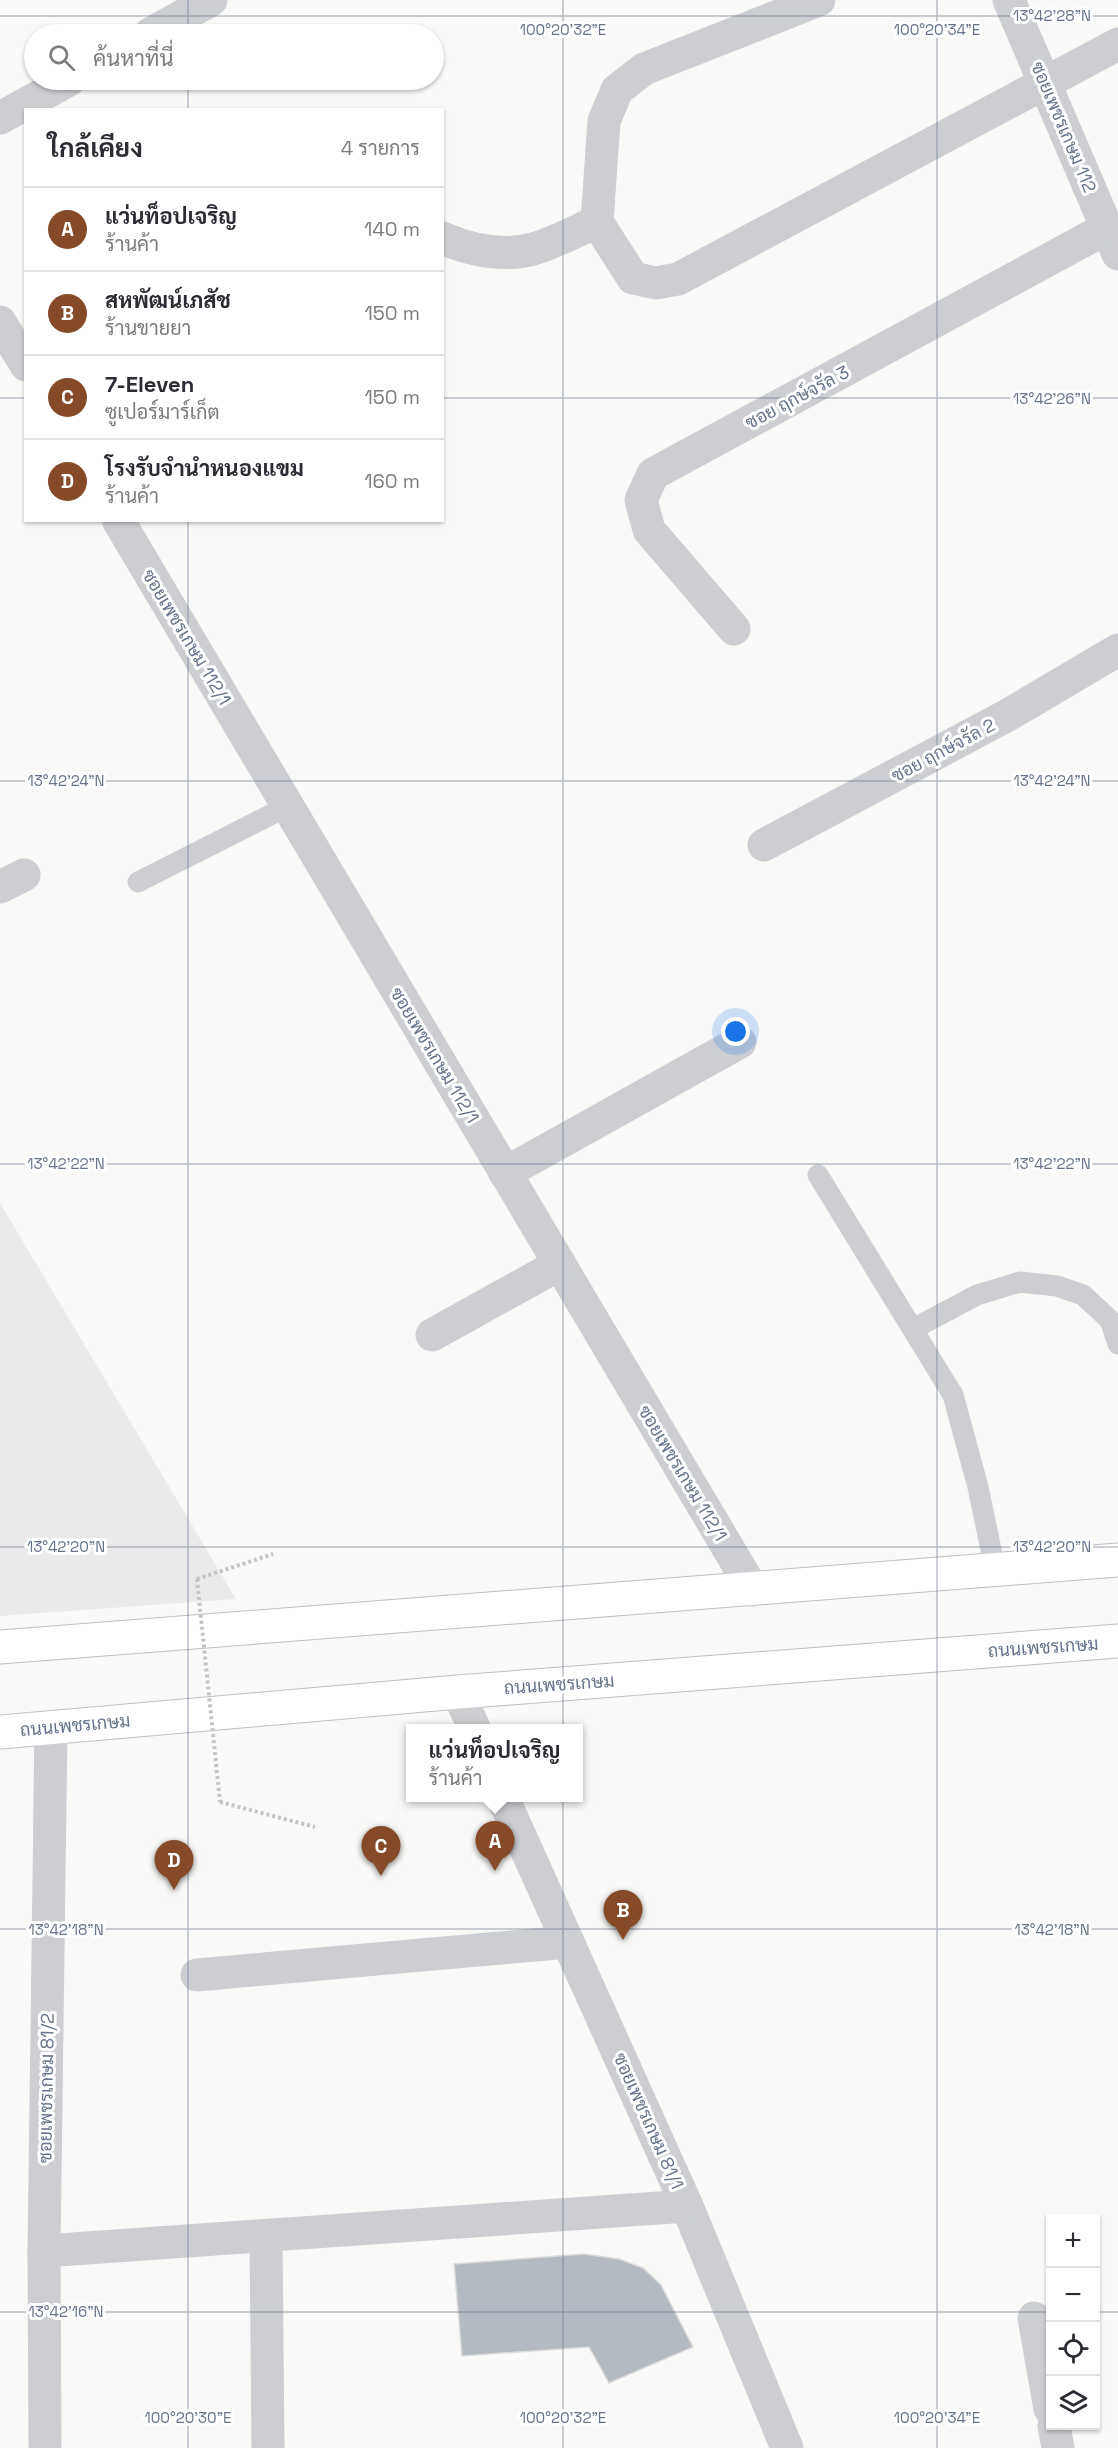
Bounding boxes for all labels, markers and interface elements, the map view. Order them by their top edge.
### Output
text: 13°42'28"N [1013,6,1091,25]
text: 100°20'32"E [520,20,606,39]
text: 100°20'34"E [894,20,980,39]
search box [24,24,444,90]
icon: search [45,41,78,74]
text: ค้นหาที่นี่ [93,44,173,72]
street label: ซอยเพชรเกษม 112 [1026,58,1102,196]
text: ใกล้เคียง [48,131,143,165]
text: 4 รายการ [341,135,420,161]
text: แว่นท็อปเจริญ [105,202,237,230]
text: A [61,216,74,242]
text: 140 m [364,216,420,242]
text: ร้านค้า [105,231,159,257]
text: สหพัฒน์เภสัช [105,286,231,314]
text: B [61,300,74,326]
text: 150 m [365,300,420,326]
text: ร้านขายยา [105,315,191,341]
street label: ซอย ฤกษ์จรัล 3 [741,359,853,434]
text: 7-Eleven [105,370,194,398]
text: C [61,384,74,410]
text: 150 m [365,384,420,410]
text: 13°42'26"N [1013,389,1091,408]
text: ซูเปอร์มาร์เก็ต [105,399,220,425]
text: โรงรับจำนำหนองแขม [105,454,304,482]
text: D [61,468,74,494]
text: 160 m [364,468,420,494]
text: ร้านค้า [105,483,159,509]
street label: ซอยเพชรเกษม 112/1 [137,565,237,709]
street label: ซอย ฤกษ์จรัล 2 [887,712,999,787]
text: 13°42'24"N [27,771,105,790]
text: 13°42'24"N [1013,771,1091,790]
street label: ซอยเพชรเกษม 112/1 [385,983,485,1127]
your location [721,1017,750,1046]
text: 13°42'22"N [27,1154,105,1173]
text: 13°42'22"N [1013,1154,1091,1173]
street label: ซอยเพชรเกษม 112/1 [633,1401,733,1545]
text: 13°42'20"N [27,1537,105,1556]
text: 13°42'20"N [1013,1537,1091,1556]
street label: ถนนเพชรเกษม [987,1632,1099,1662]
street label: ถนนเพชรเกษม [503,1669,615,1699]
street label: ถนนเพชรเกษม [19,1709,131,1741]
popup [406,1724,583,1802]
text: แว่นท็อปเจริญ [429,1736,560,1764]
text: ร้านค้า [429,1765,482,1791]
pin: A [476,1822,514,1871]
pin: C [362,1826,400,1876]
pin: D [154,1840,194,1890]
pin: B [604,1890,642,1940]
text: 13°42'18"N [28,1920,104,1939]
text: 13°42'18"N [1014,1920,1090,1939]
street label: ซอยเพชรเกษม 81/2 [33,2013,59,2163]
street label: ซอยเพชรเกษม 81/1 [609,2049,689,2193]
map controls [1046,2214,1100,2430]
button: + [1046,2214,1100,2268]
button: − [1046,2268,1100,2322]
text: 13°42'16"N [28,2302,104,2321]
button: locate [1046,2322,1100,2376]
button: layers [1046,2376,1100,2430]
text: 100°20'30"E [144,2408,232,2427]
text: 100°20'32"E [520,2408,606,2427]
text: 100°20'34"E [894,2408,980,2427]

